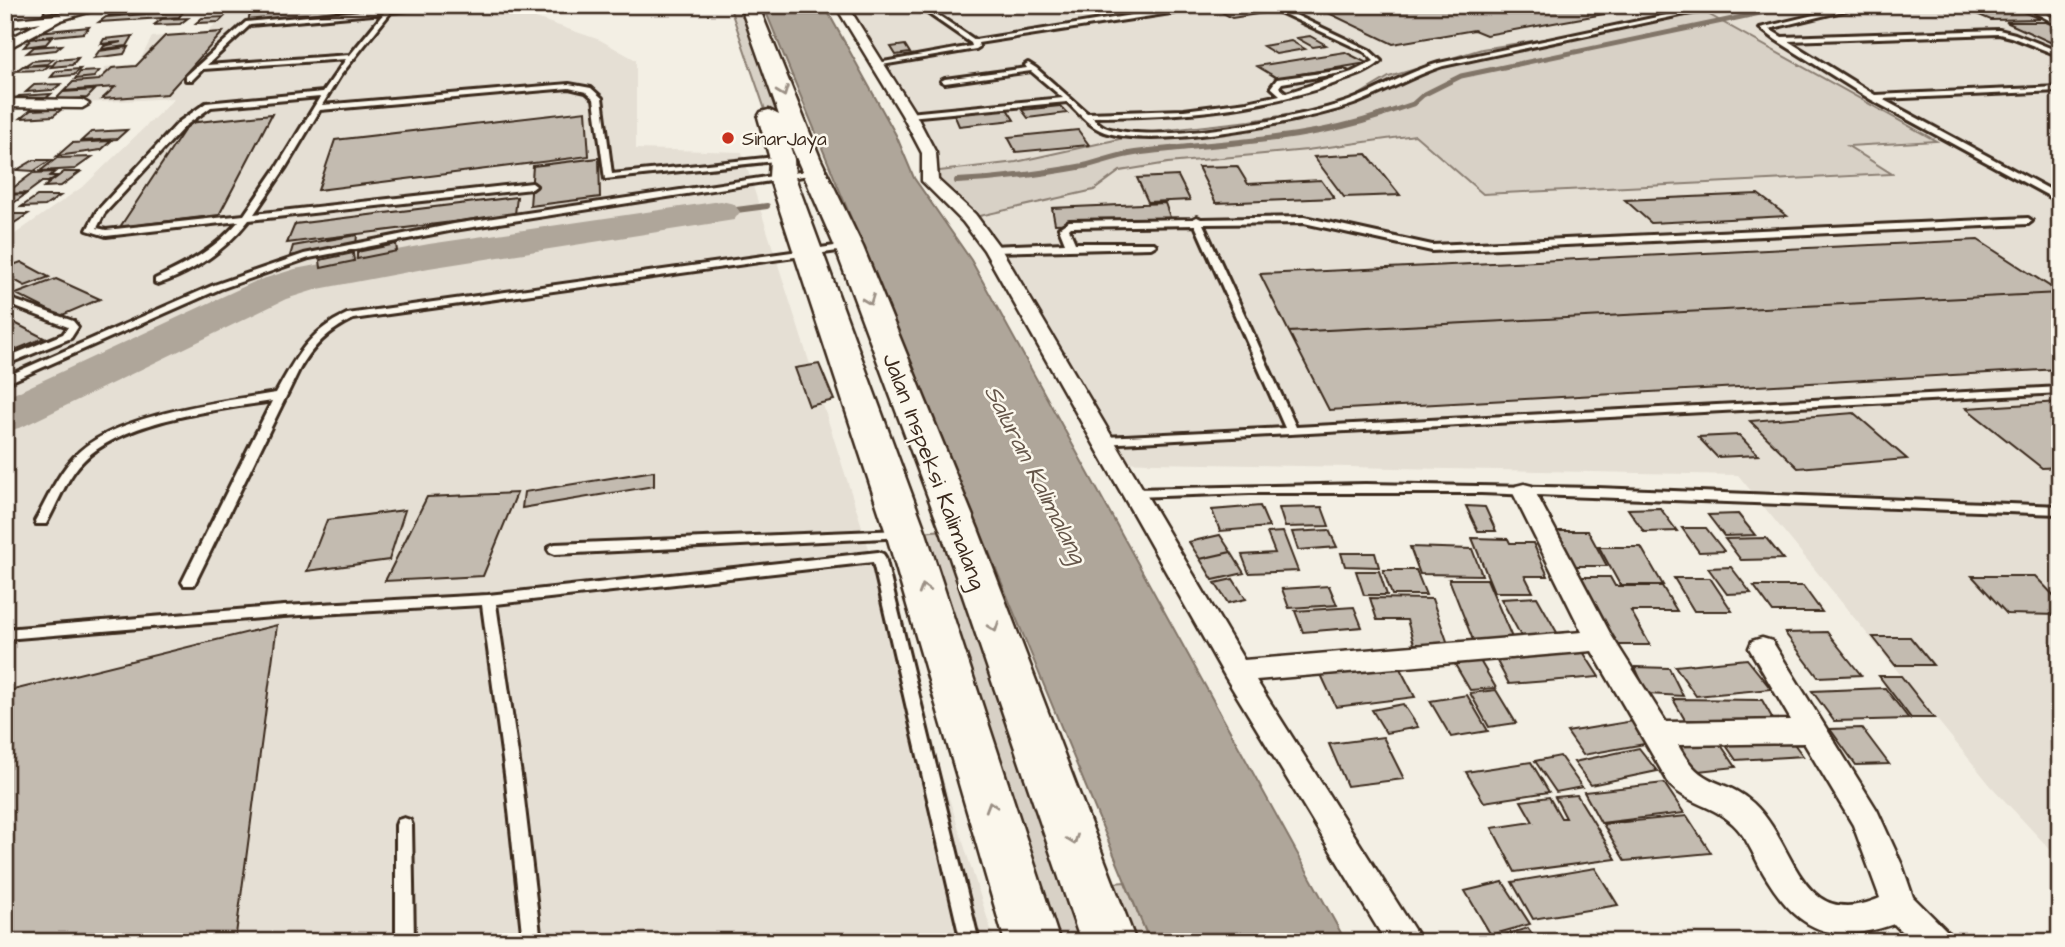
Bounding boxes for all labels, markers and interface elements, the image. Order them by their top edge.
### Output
one-way arrow [774,85,788,97]
place label: SinarJaya [742,126,827,154]
marker: SinarJaya [720,130,736,146]
one-way arrow [861,293,875,305]
street label: Jalan Inspeksi Kalimalang [873,348,994,595]
water label: Saluran Kalimalang [975,379,1095,571]
one-way arrow [917,583,932,595]
one-way arrow [986,620,1000,632]
one-way arrow [985,801,1000,813]
one-way arrow [1064,834,1078,846]

